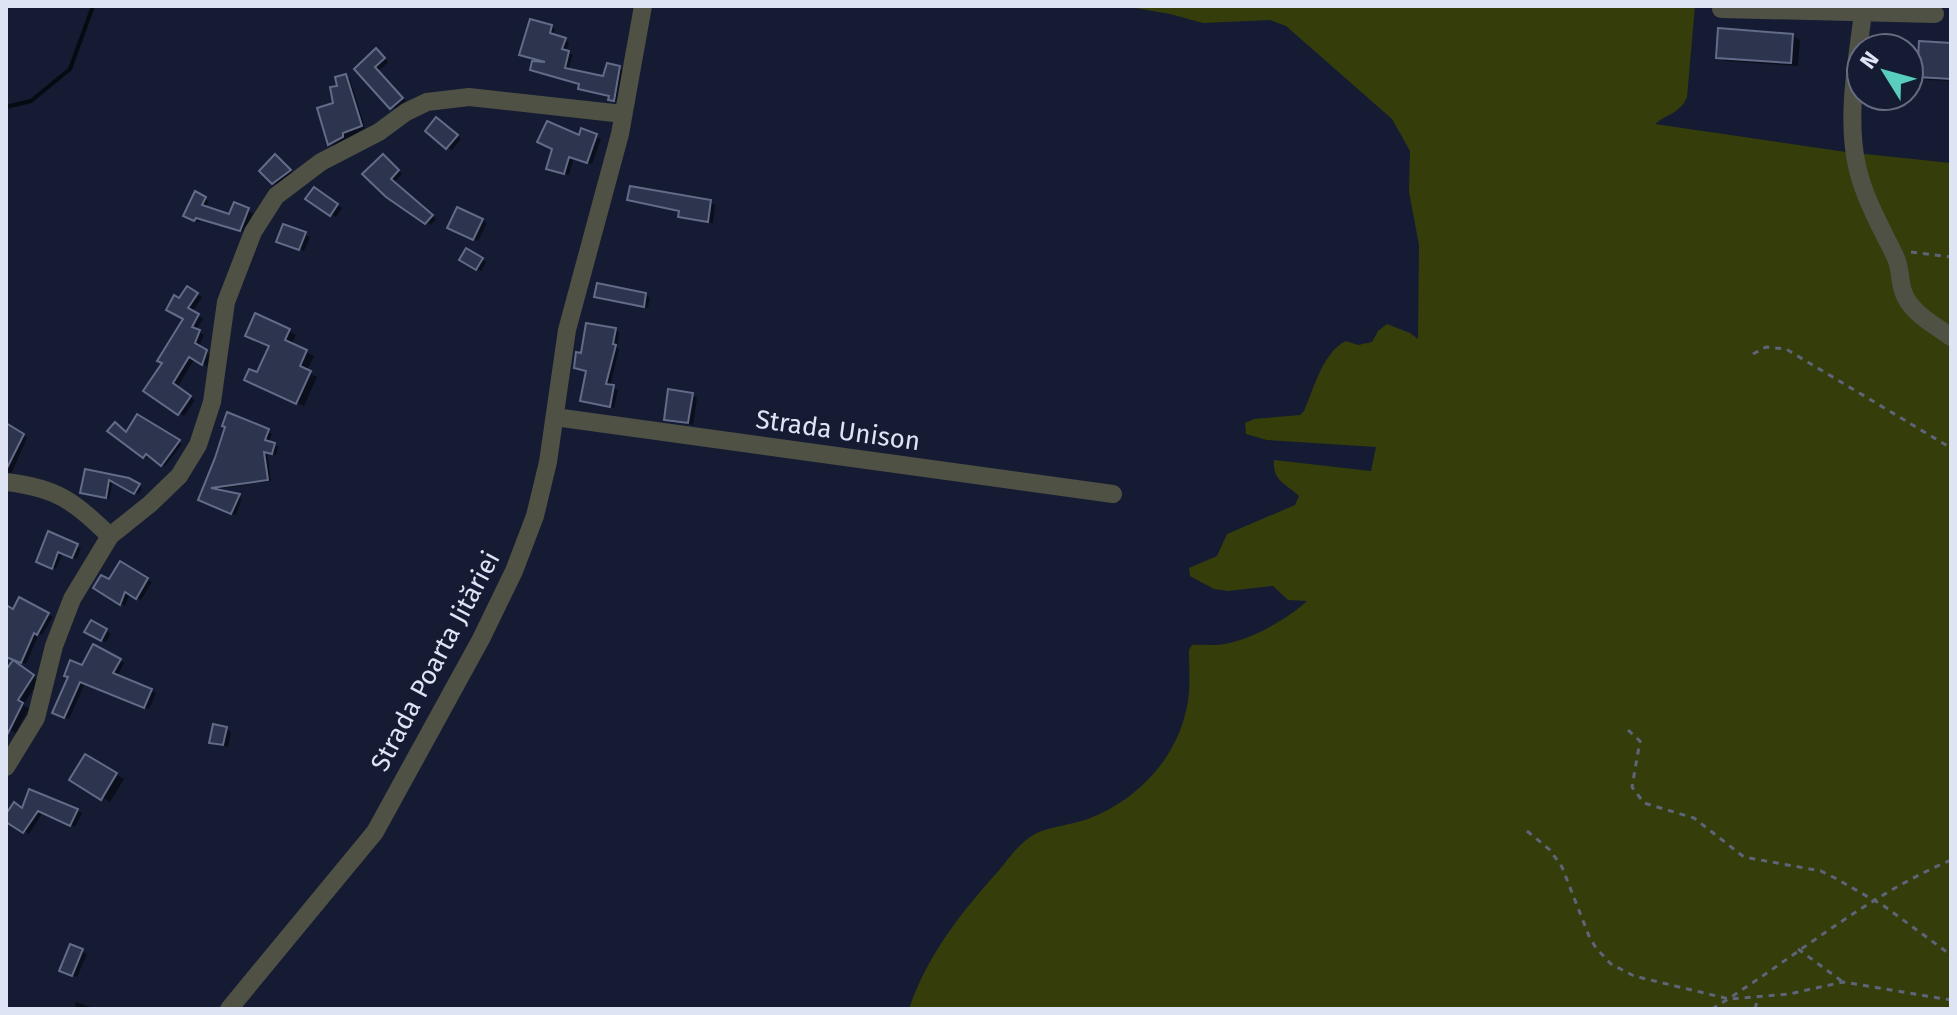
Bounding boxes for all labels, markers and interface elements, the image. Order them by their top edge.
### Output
north arrow [1845,32,1925,112]
text: N [1854,46,1885,74]
street label: Strada Unison [754,404,922,457]
street label: Strada Poarta Jităriei [364,546,507,776]

